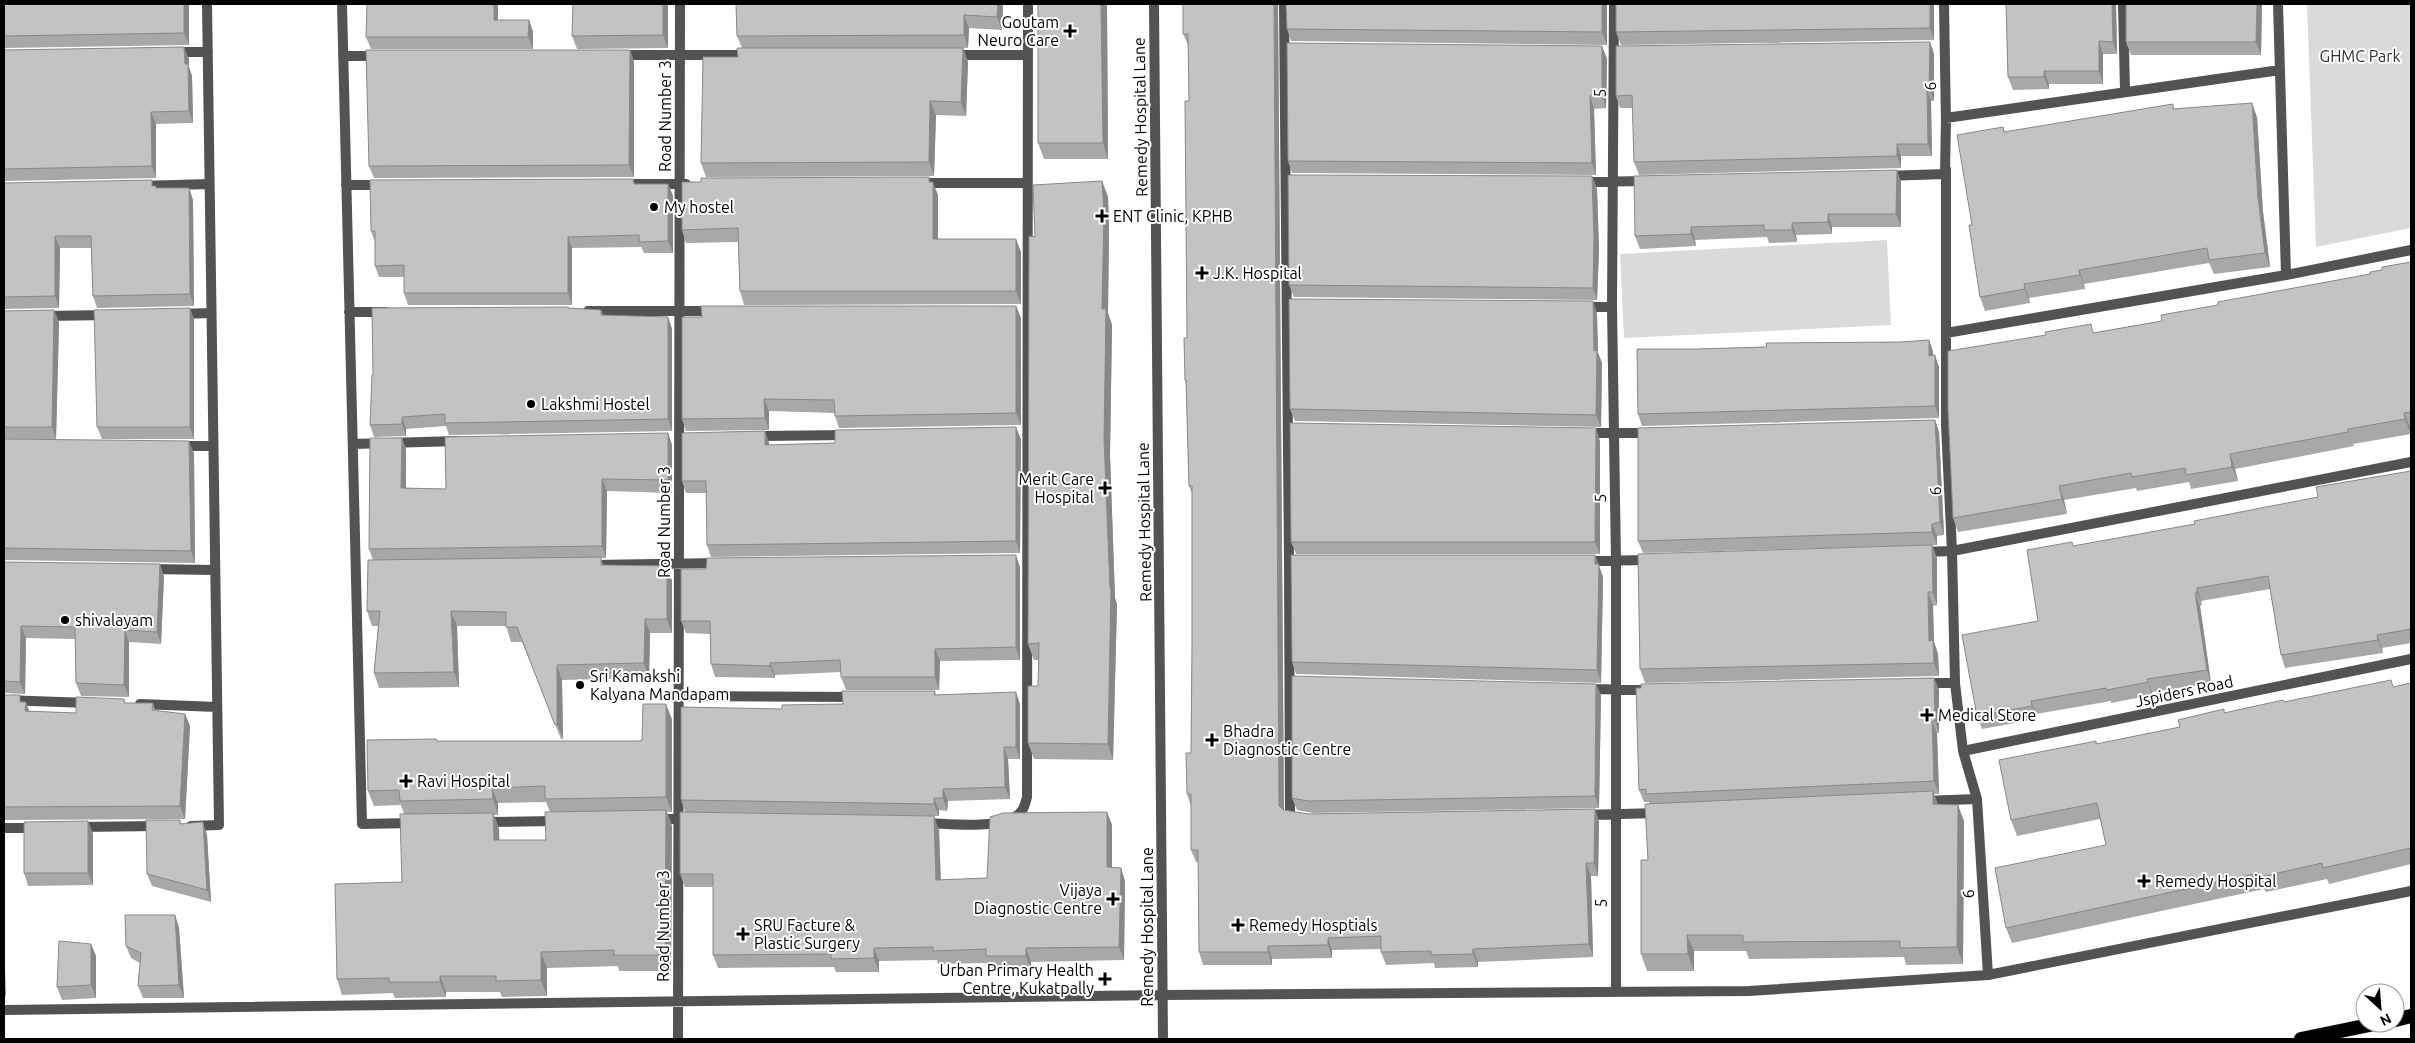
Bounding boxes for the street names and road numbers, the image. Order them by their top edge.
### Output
street label: Remedy Hospital Lane [1130,37,1150,197]
street label: Road Number 3 [656,60,674,172]
street label: 6 [1921,81,1939,91]
street label: 5 [1591,88,1609,98]
street label: Remedy Hospital Lane [1134,442,1154,602]
street label: Road Number 3 [655,466,673,578]
street label: 6 [1926,486,1944,496]
street label: 5 [1591,493,1609,503]
street label: Jspiders Road [2133,672,2235,710]
street label: Remedy Hospital Lane [1138,847,1156,1007]
street label: Road Number 3 [654,870,672,982]
street label: 6 [1959,889,1977,899]
street label: 5 [1592,898,1610,908]

